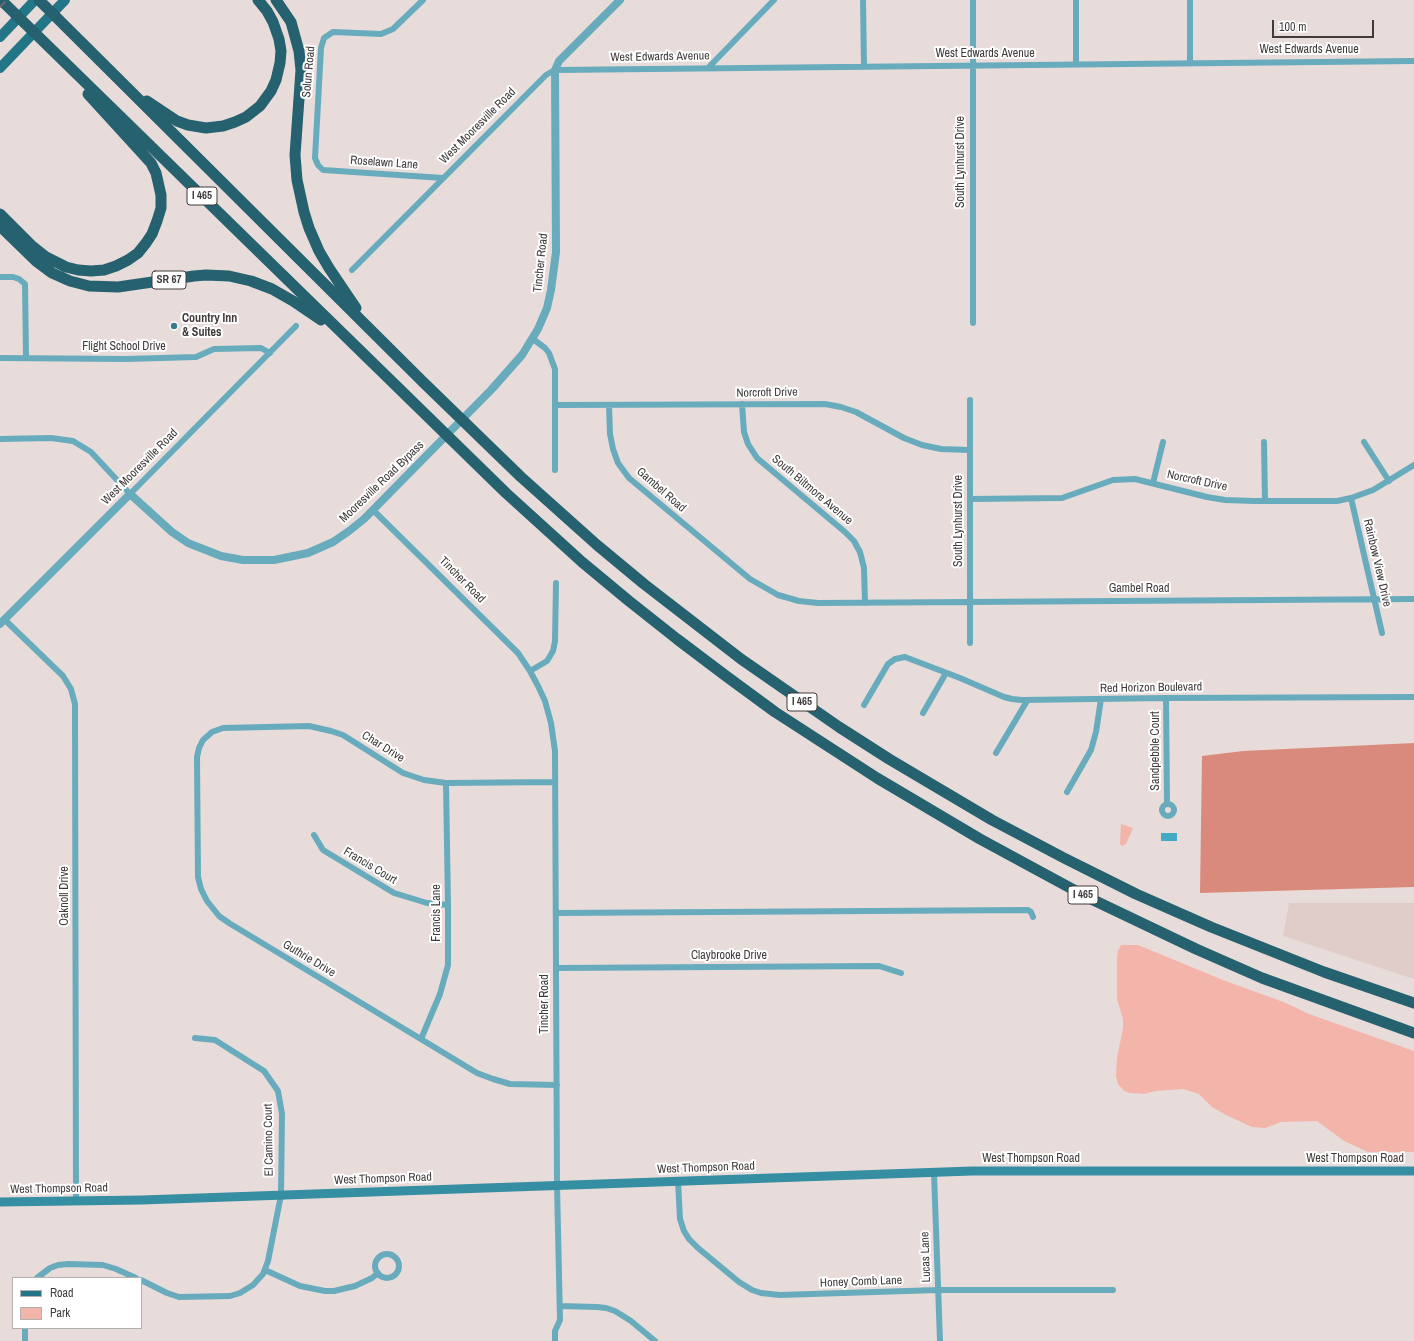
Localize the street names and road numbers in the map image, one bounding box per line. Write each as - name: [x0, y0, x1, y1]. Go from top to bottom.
- street label: West Edwards Avenue: [1259, 43, 1359, 57]
- street label: Solun Road: [300, 46, 318, 98]
- street label: West Edwards Avenue: [935, 47, 1035, 61]
- street label: West Edwards Avenue: [610, 49, 710, 65]
- street label: West Mooresville Road: [437, 85, 519, 167]
- street label: South Lynhurst Drive: [954, 116, 968, 208]
- street label: Roselawn Lane: [350, 153, 418, 173]
- road number: I 465: [187, 187, 217, 205]
- street label: Tincher Road: [531, 233, 551, 293]
- road number: SR 67: [152, 271, 186, 289]
- street label: Flight School Drive: [82, 340, 166, 354]
- street label: Norcroft Drive: [736, 385, 798, 401]
- street label: West Mooresville Road: [99, 426, 181, 508]
- street label: Mooresville Road Bypass: [337, 438, 427, 526]
- street label: South Biltmore Avenue: [769, 452, 855, 528]
- street label: Gambel Road: [633, 465, 689, 515]
- street label: Norcroft Drive: [1166, 468, 1228, 494]
- street label: South Lynhurst Drive: [952, 475, 966, 567]
- street label: Rainbow View Drive: [1360, 518, 1394, 608]
- street label: Tincher Road: [436, 554, 488, 606]
- street label: Gambel Road: [1109, 582, 1169, 596]
- street label: Red Horizon Boulevard: [1100, 680, 1202, 696]
- road number: I 465: [787, 693, 817, 711]
- street label: Sandpebble Court: [1149, 711, 1163, 791]
- street label: Char Drive: [359, 728, 407, 766]
- street label: Francis Court: [341, 844, 399, 888]
- street label: Oaknoll Drive: [58, 866, 72, 926]
- street label: Francis Lane: [430, 884, 444, 942]
- road number: I 465: [1068, 886, 1098, 904]
- street label: Guthrie Drive: [280, 938, 338, 980]
- street label: Claybrooke Drive: [691, 949, 767, 963]
- street label: Tincher Road: [538, 974, 552, 1034]
- street label: El Camino Court: [261, 1104, 277, 1176]
- street label: West Thompson Road: [982, 1152, 1080, 1166]
- street label: West Thompson Road: [1306, 1152, 1404, 1166]
- street label: West Thompson Road: [657, 1159, 755, 1177]
- street label: West Thompson Road: [334, 1170, 432, 1188]
- street label: West Thompson Road: [10, 1181, 108, 1197]
- street label: Lucas Lane: [918, 1231, 934, 1283]
- street label: Honey Comb Lane: [820, 1273, 902, 1291]

